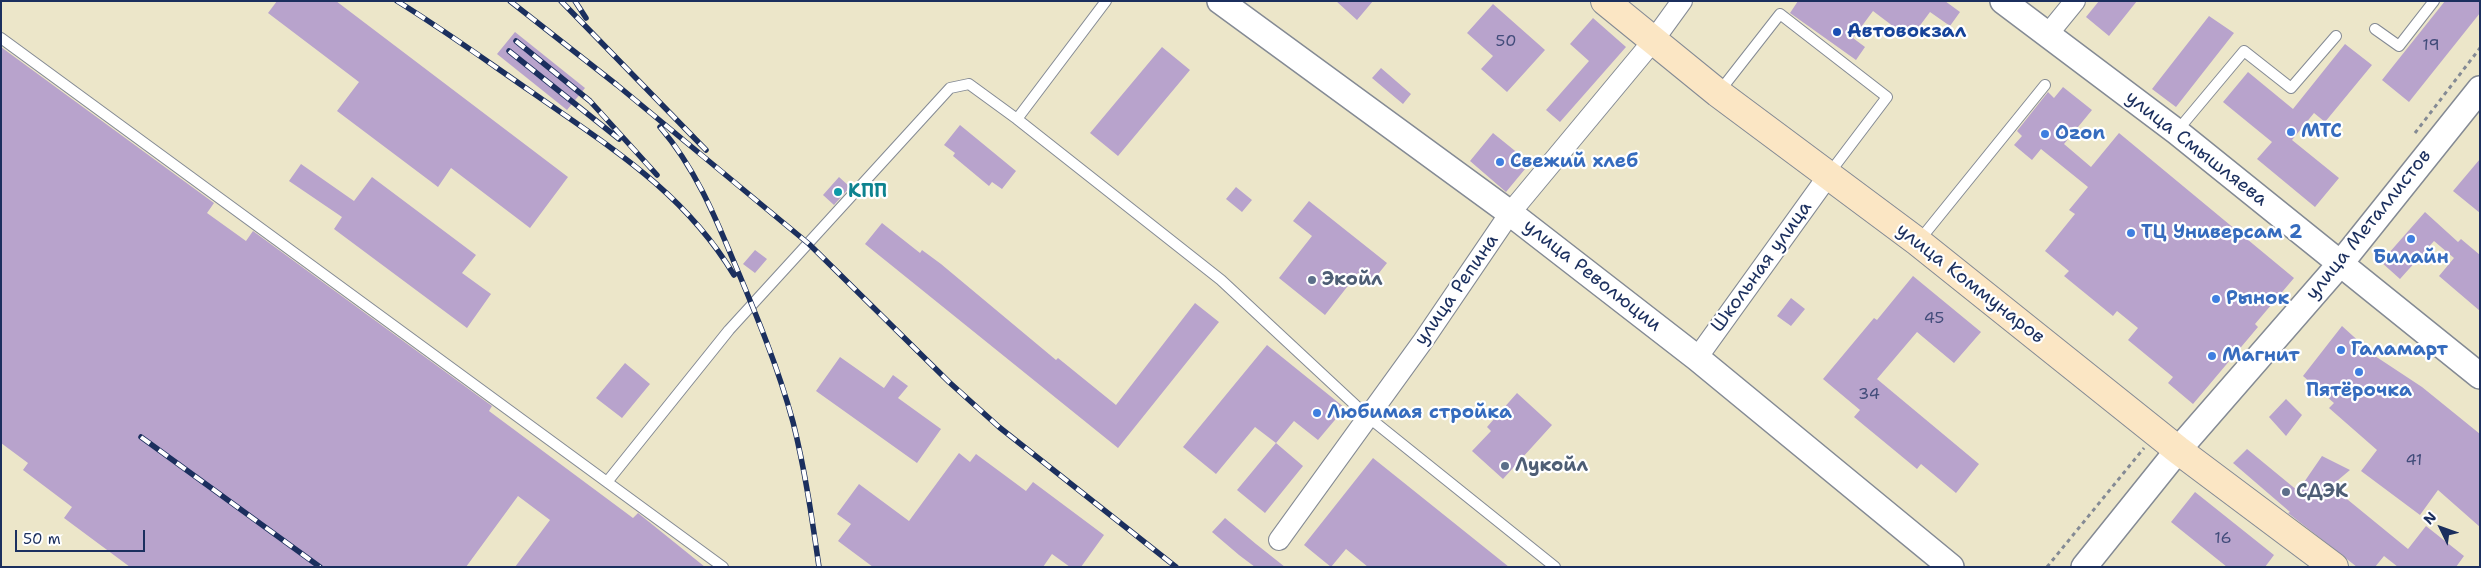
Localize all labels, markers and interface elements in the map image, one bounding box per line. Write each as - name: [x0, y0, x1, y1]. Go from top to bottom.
- place label: Автовокзал: [1847, 21, 1966, 43]
- marker: Автовокзал: [1831, 26, 1843, 38]
- house number: 50: [1496, 32, 1516, 52]
- house number: 19: [2422, 36, 2440, 56]
- street label: улица Смышляева: [2120, 86, 2272, 212]
- place label: МТС: [2301, 121, 2342, 143]
- place label: Ozon: [2055, 123, 2105, 145]
- marker: МТС: [2285, 126, 2297, 138]
- marker: Ozon: [2039, 128, 2051, 140]
- street label: улица Металлистов: [2301, 145, 2437, 305]
- place label: Свежий хлеб: [1510, 151, 1638, 173]
- marker: Свежий хлеб: [1494, 156, 1506, 168]
- place label: КПП: [848, 181, 887, 203]
- marker: КПП: [832, 186, 844, 198]
- street label: Школьная улица: [1707, 197, 1817, 337]
- street label: улица Революции: [1518, 215, 1666, 337]
- street label: улица Коммунаров: [1891, 219, 2049, 349]
- place label: ТЦ Универсам 2: [2141, 222, 2302, 244]
- marker: ТЦ Универсам 2: [2125, 227, 2137, 239]
- street label: улица Репина: [1410, 230, 1504, 350]
- marker: Билайн: [2405, 233, 2417, 245]
- place label: Билайн: [2373, 247, 2449, 269]
- place label: Экойл: [1322, 269, 1383, 291]
- marker: Экойл: [1306, 274, 1318, 286]
- place label: Рынок: [2226, 288, 2289, 310]
- marker: Рынок: [2210, 293, 2222, 305]
- house number: 45: [1924, 309, 1944, 329]
- place label: Галамарт: [2351, 339, 2448, 361]
- marker: Галамарт: [2335, 344, 2347, 356]
- place label: Магнит: [2222, 345, 2300, 367]
- marker: Магнит: [2206, 350, 2218, 362]
- marker: Пятёрочка: [2353, 366, 2365, 378]
- place label: Пятёрочка: [2306, 380, 2412, 402]
- house number: 34: [1858, 385, 1880, 405]
- place label: Любимая стройка: [1327, 402, 1512, 424]
- marker: Любимая стройка: [1311, 407, 1323, 419]
- house number: 41: [2405, 451, 2423, 471]
- place label: Лукойл: [1515, 455, 1588, 477]
- marker: Лукойл: [1499, 460, 1511, 472]
- place label: СДЭК: [2296, 481, 2348, 503]
- marker: СДЭК: [2280, 486, 2292, 498]
- north arrow: [2416, 503, 2466, 553]
- text: N: [2419, 508, 2440, 528]
- scale bar: [18, 520, 148, 552]
- text: 50 m: [23, 529, 61, 549]
- house number: 16: [2214, 529, 2232, 549]

